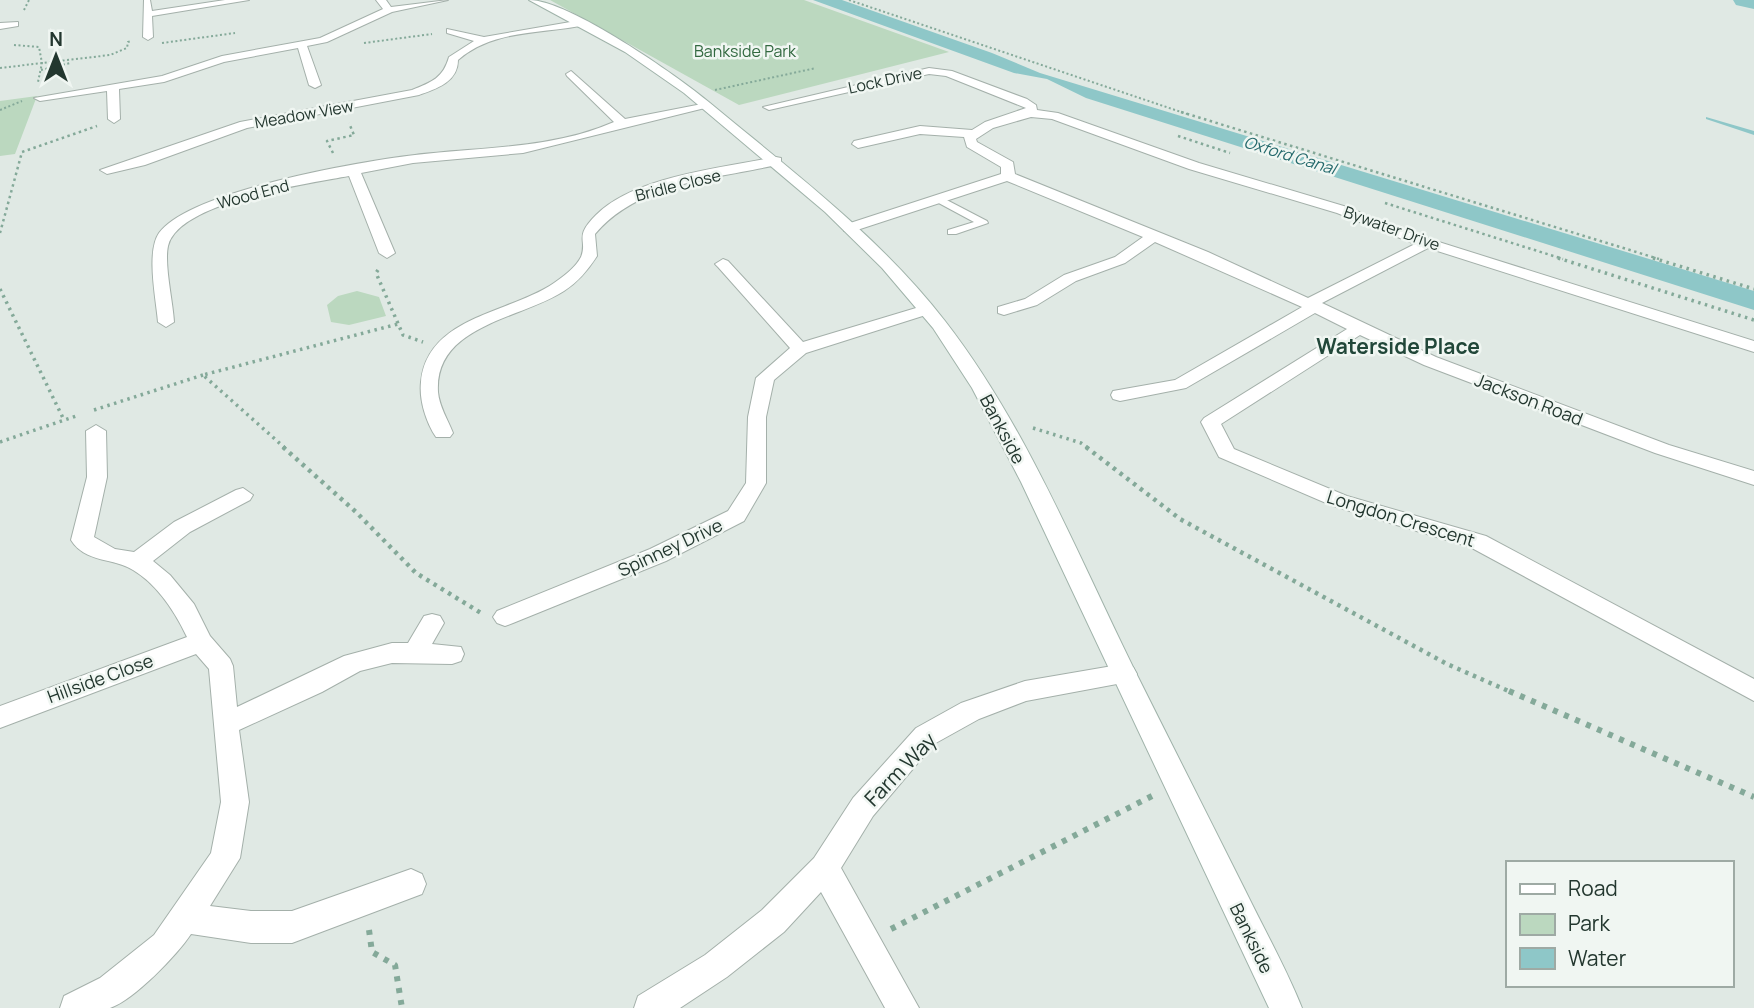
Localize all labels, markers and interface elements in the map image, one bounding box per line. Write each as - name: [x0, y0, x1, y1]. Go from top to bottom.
- north arrow: [21, 21, 91, 91]
- text: N: [49, 26, 63, 52]
- park label: Bankside Park: [694, 40, 797, 62]
- street label: Lock Drive: [846, 61, 924, 99]
- street label: Meadow View: [253, 94, 355, 134]
- water label: Oxford Canal: [1241, 131, 1341, 180]
- street label: Bridle Close: [633, 164, 723, 206]
- street label: Wood End: [215, 174, 291, 214]
- street label: Bywater Drive: [1341, 200, 1443, 256]
- district label: Waterside Place: [1316, 332, 1480, 360]
- street label: Jackson Road: [1471, 367, 1587, 431]
- street label: Bankside: [975, 390, 1031, 468]
- street label: Longdon Crescent: [1324, 484, 1478, 552]
- street label: Spinney Drive: [614, 512, 726, 582]
- street label: Hillside Close: [44, 648, 156, 708]
- street label: Farm Way: [858, 726, 942, 812]
- legend: [1506, 861, 1733, 987]
- text: Road: [1568, 874, 1618, 902]
- street label: Bankside: [1225, 899, 1279, 977]
- text: Park: [1568, 909, 1610, 937]
- text: Water: [1568, 944, 1627, 972]

